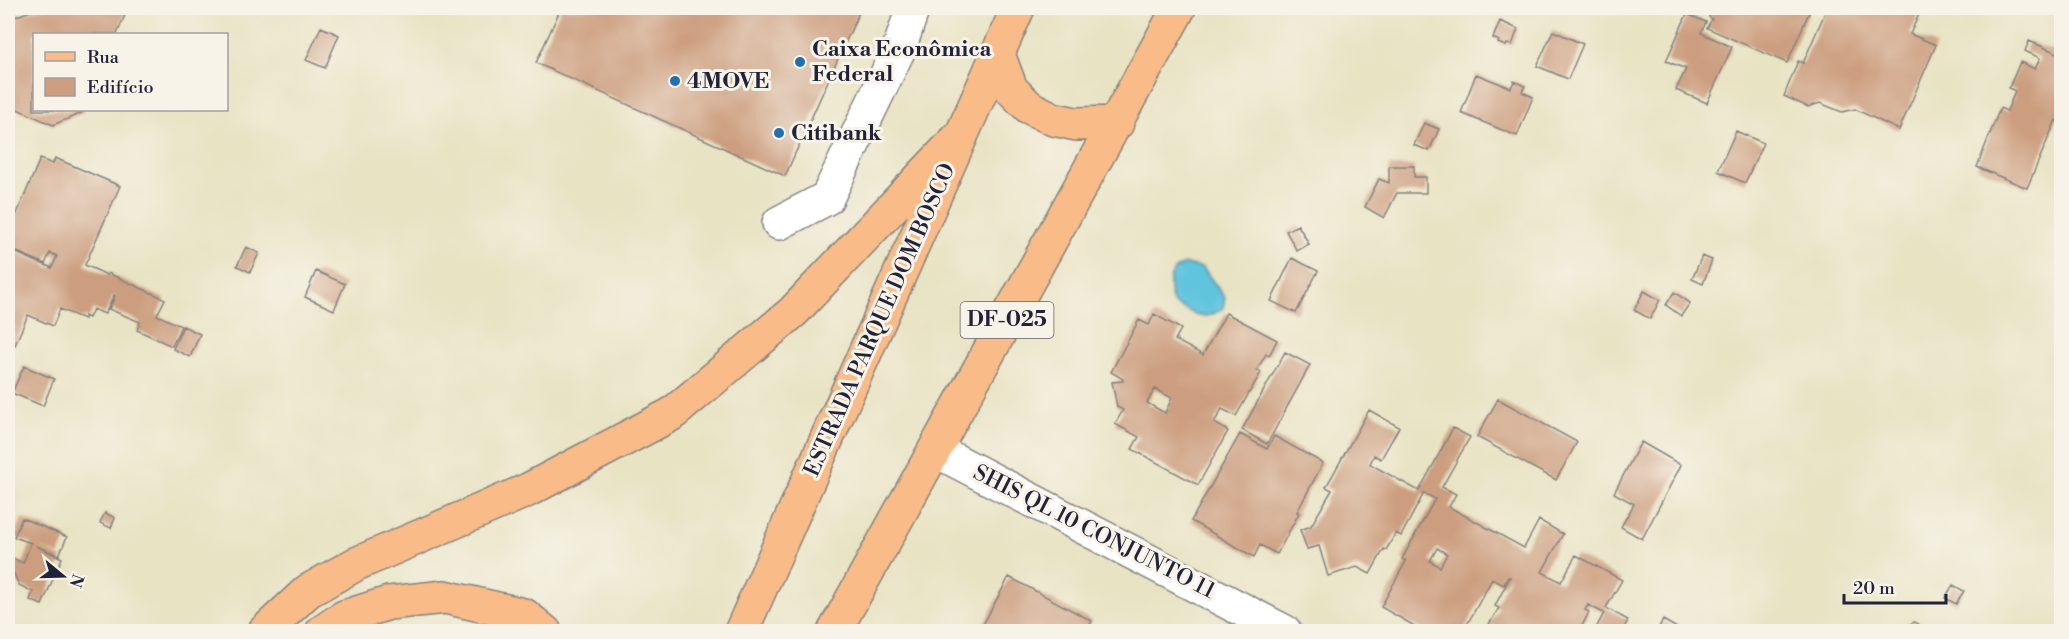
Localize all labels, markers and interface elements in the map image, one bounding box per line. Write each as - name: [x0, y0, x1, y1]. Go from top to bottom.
- legend: [33, 33, 228, 111]
- place label: Caixa Econômica Federal: [812, 36, 993, 88]
- text: Rua: [87, 46, 120, 69]
- marker: Caixa Econômica Federal: [793, 55, 807, 69]
- place label: 4MOVE: [687, 68, 769, 95]
- marker: 4MOVE: [668, 74, 682, 88]
- text: Edifício: [87, 76, 154, 99]
- place label: Citibank: [791, 120, 882, 147]
- marker: Citibank: [772, 126, 786, 140]
- street label: ESTRADA PARQUE DOM BOSCO: [799, 159, 961, 481]
- road number: DF-025: [960, 302, 1054, 338]
- street label: SHIS QL 10 CONJUNTO 11: [969, 459, 1220, 605]
- north arrow: [33, 546, 93, 606]
- scale bar: [1844, 567, 1946, 605]
- text: N: [65, 571, 88, 590]
- text: 20 m: [1853, 577, 1895, 600]

